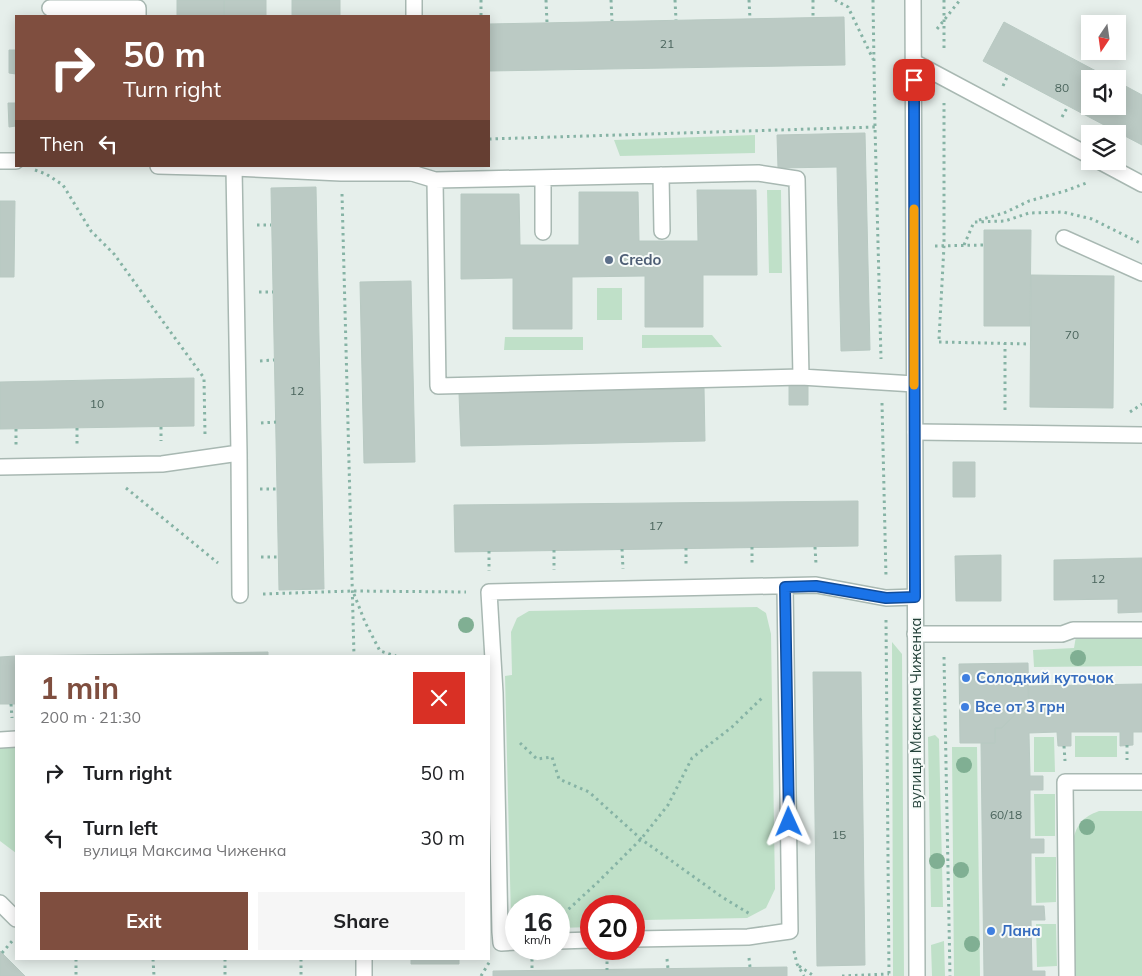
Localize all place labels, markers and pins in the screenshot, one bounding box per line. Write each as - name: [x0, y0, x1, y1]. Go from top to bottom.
- pin: [893, 59, 935, 101]
- place label: Credo: [619, 250, 662, 269]
- marker: Credo: [603, 254, 615, 266]
- place label: Солодкий куточок: [976, 668, 1114, 687]
- marker: Солодкий куточок: [960, 672, 972, 684]
- place label: Все от 3 грн: [975, 697, 1065, 716]
- marker: Все от 3 грн: [959, 701, 971, 713]
- place label: Лана: [1001, 921, 1041, 940]
- marker: Лана: [985, 925, 997, 937]

